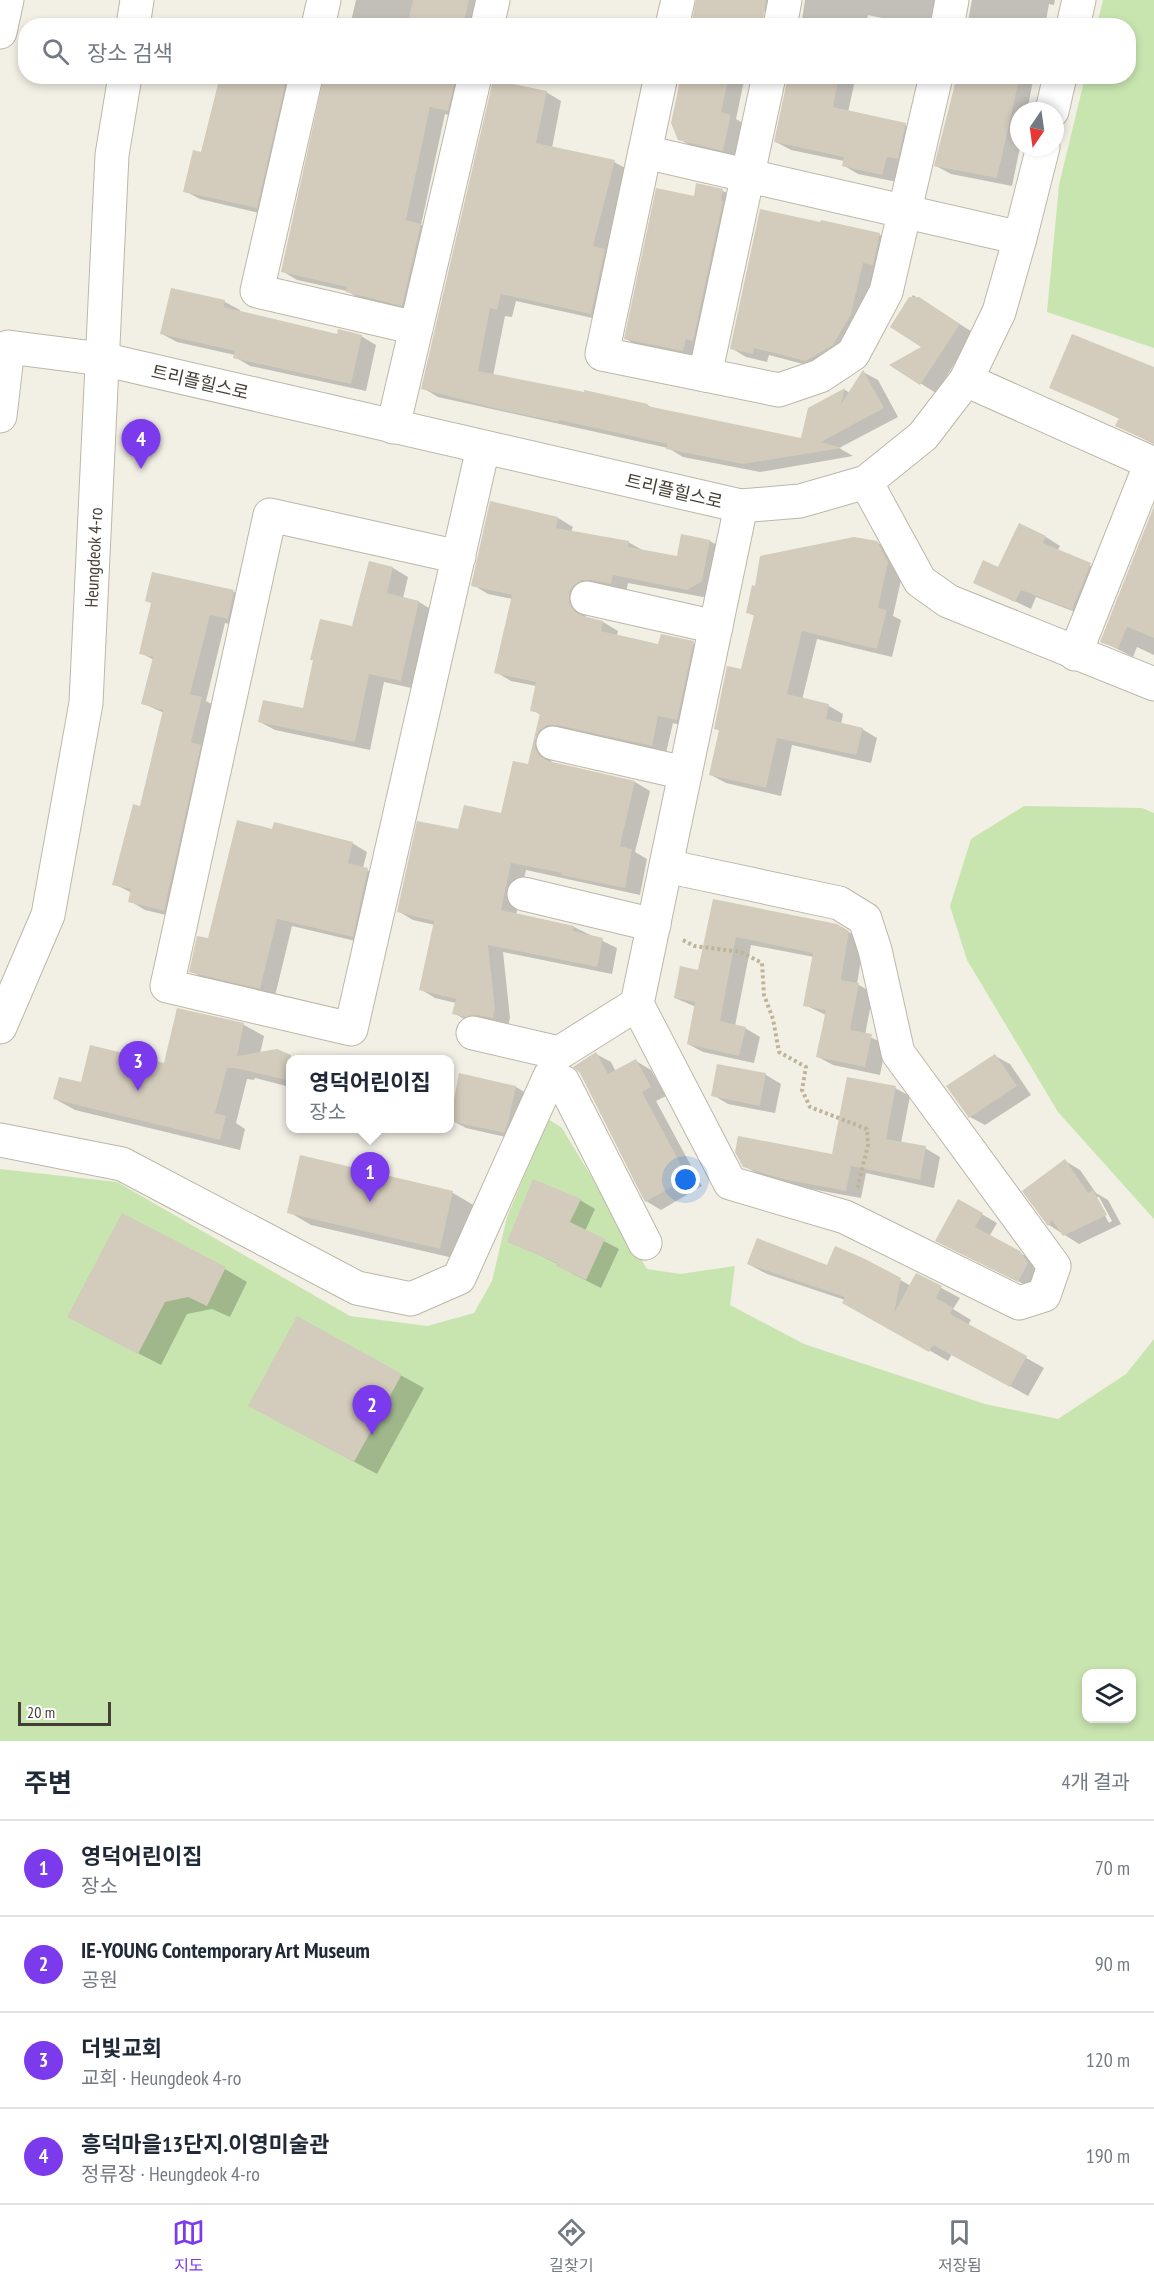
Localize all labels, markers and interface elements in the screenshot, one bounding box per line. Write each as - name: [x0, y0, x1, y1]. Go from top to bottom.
- search box: [18, 18, 1136, 84]
- icon: search: [39, 35, 72, 68]
- text: 장소 검색: [87, 39, 173, 67]
- north arrow: [1010, 102, 1064, 156]
- street label: 트리플힐스로: [149, 360, 251, 404]
- pin: 4: [122, 420, 160, 469]
- street label: 트리플힐스로: [623, 469, 725, 513]
- street label: Heungdeok 4-ro: [79, 507, 107, 608]
- pin: 3: [118, 1042, 158, 1091]
- popup: [286, 1055, 454, 1133]
- text: 영덕어린이집: [309, 1068, 431, 1096]
- text: 장소: [309, 1099, 346, 1125]
- pin: 1: [350, 1152, 389, 1202]
- your location: [671, 1165, 700, 1194]
- pin: 2: [352, 1386, 392, 1435]
- map controls: [1082, 1669, 1136, 1723]
- button: layers: [1082, 1669, 1136, 1723]
- scale bar: [18, 1699, 111, 1726]
- text: 20 m: [27, 1702, 55, 1722]
- text: 주변: [24, 1766, 72, 1799]
- text: 4개 결과: [1062, 1769, 1130, 1795]
- text: 영덕어린이집: [81, 1842, 202, 1870]
- text: 1: [39, 1855, 48, 1881]
- text: 70 m: [1095, 1855, 1130, 1881]
- text: 장소: [81, 1873, 118, 1899]
- text: IE-YOUNG Contemporary Art Museum: [81, 1936, 370, 1964]
- text: 2: [39, 1951, 48, 1977]
- text: 90 m: [1095, 1951, 1130, 1977]
- text: 공원: [81, 1967, 118, 1993]
- text: 더빛교회: [81, 2034, 162, 2062]
- text: 3: [39, 2047, 48, 2073]
- text: 120 m: [1086, 2047, 1130, 2073]
- text: 교회 · Heungdeok 4-ro: [81, 2065, 241, 2091]
- text: 흥덕마을13단지.이영미술관: [81, 2130, 329, 2158]
- text: 4: [39, 2143, 48, 2169]
- text: 190 m: [1086, 2143, 1130, 2169]
- text: 정류장 · Heungdeok 4-ro: [81, 2161, 260, 2187]
- tab: 지도: [172, 2216, 205, 2276]
- tab: 길찾기: [549, 2216, 594, 2276]
- tab: 저장됨: [938, 2216, 982, 2276]

